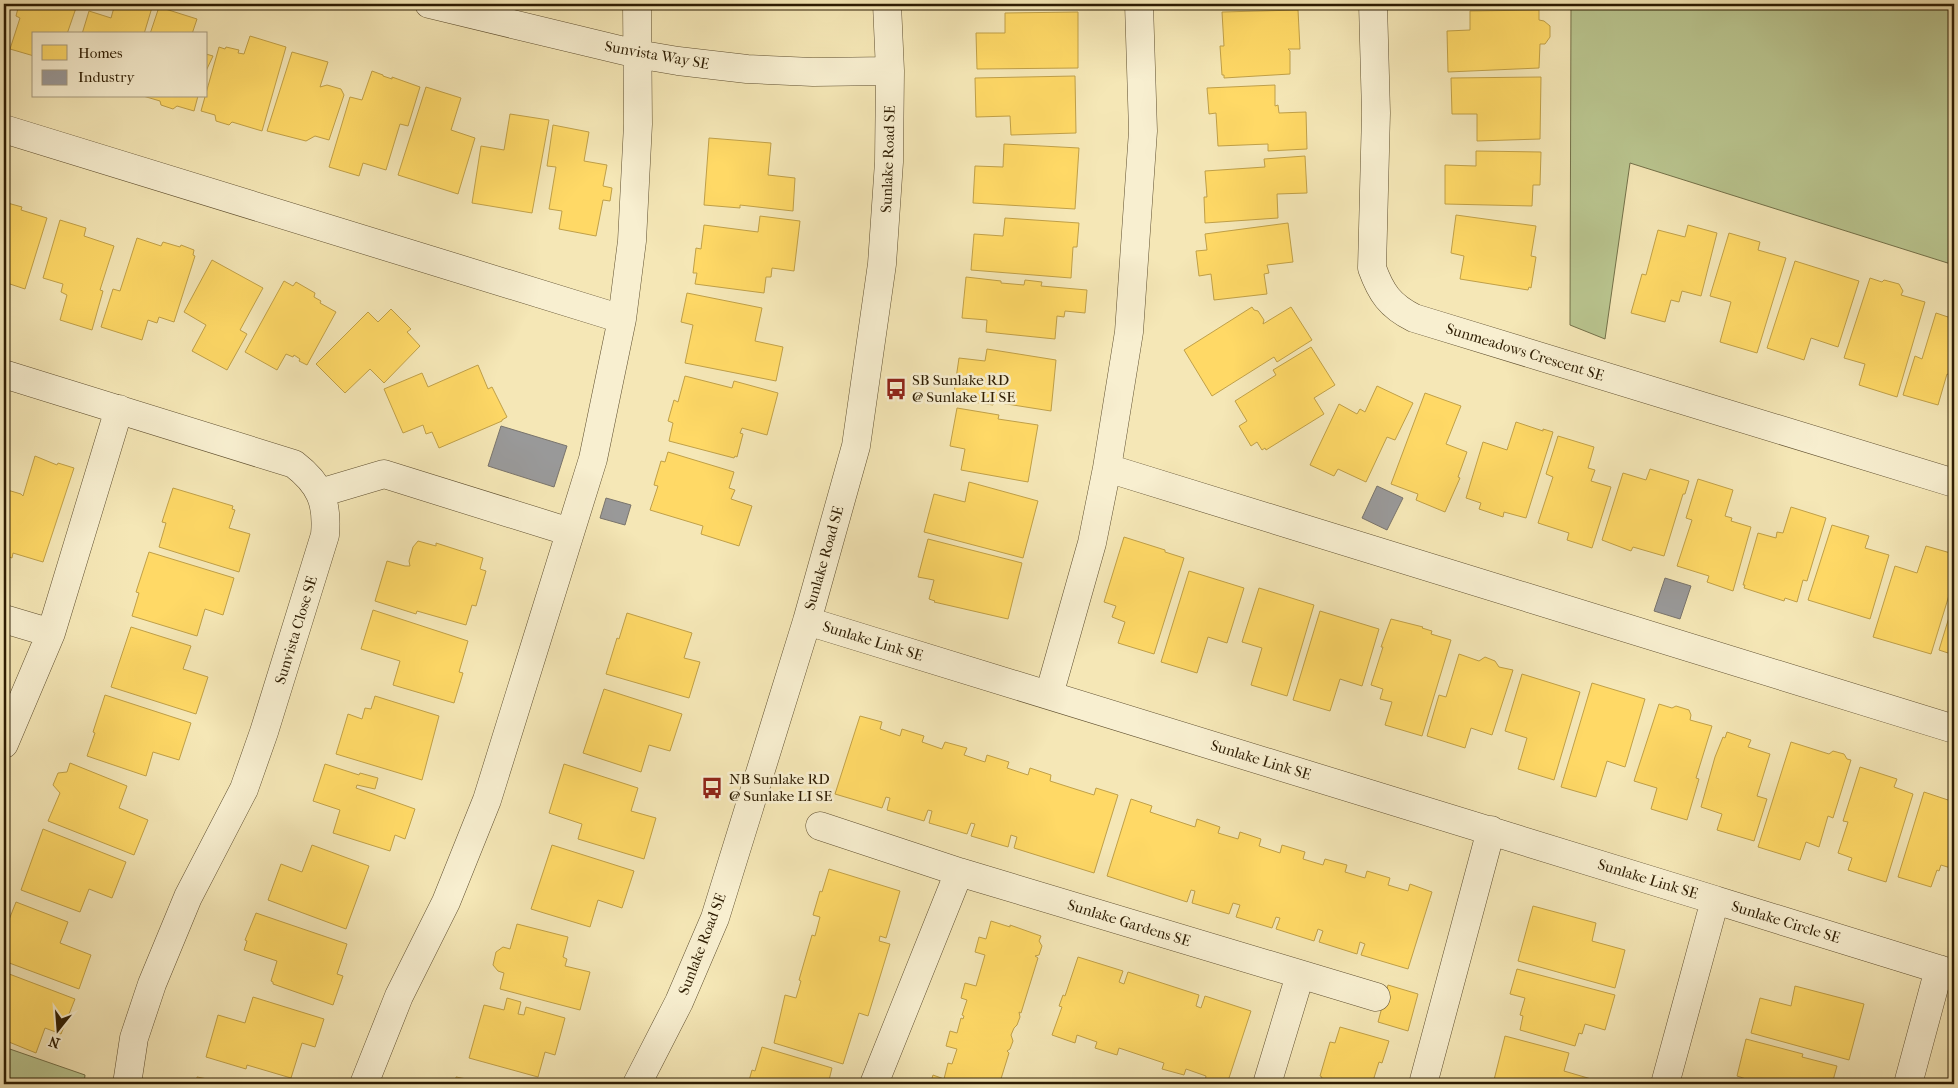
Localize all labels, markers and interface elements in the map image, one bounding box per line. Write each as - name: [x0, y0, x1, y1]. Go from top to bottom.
- legend: [32, 32, 208, 98]
- street label: Sunvista Way SE: [603, 37, 711, 73]
- text: Homes: [78, 44, 123, 62]
- text: Industry: [78, 68, 135, 86]
- street label: Sunlake Road SE: [877, 105, 899, 213]
- street label: Sunmeadows Crescent SE: [1444, 319, 1606, 385]
- place label: SB Sunlake RD @ Sunlake LI SE: [912, 371, 1015, 406]
- bus stop icon: SB Sunlake RD @ Sunlake LI SE: [883, 376, 909, 402]
- street label: Sunlake Road SE: [801, 504, 847, 612]
- street label: Sunvista Close SE: [271, 574, 321, 686]
- street label: Sunlake Link SE: [821, 617, 925, 665]
- street label: Sunlake Link SE: [1209, 736, 1313, 784]
- place label: NB Sunlake RD @ Sunlake LI SE: [729, 770, 832, 805]
- bus stop icon: NB Sunlake RD @ Sunlake LI SE: [699, 775, 725, 801]
- street label: Sunlake Link SE: [1596, 855, 1700, 903]
- street label: Sunlake Road SE: [674, 891, 730, 997]
- street label: Sunlake Gardens SE: [1065, 896, 1193, 950]
- street label: Sunlake Circle SE: [1729, 897, 1843, 947]
- north arrow: [32, 1006, 82, 1056]
- text: N: [46, 1032, 62, 1052]

